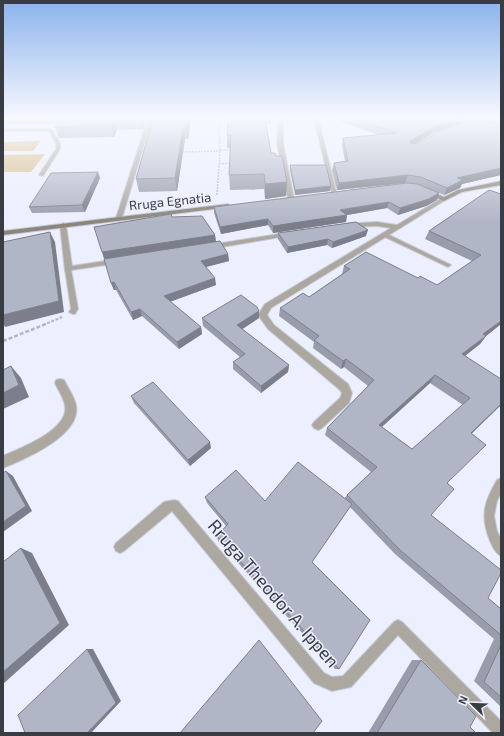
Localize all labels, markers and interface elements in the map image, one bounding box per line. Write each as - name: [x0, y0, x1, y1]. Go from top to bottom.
- street label: Rruga Egnatia: [128, 189, 212, 213]
- street label: Rruga Theodor A. Ippen: [204, 515, 344, 671]
- north arrow: [452, 684, 492, 724]
- text: N: [455, 694, 470, 706]

